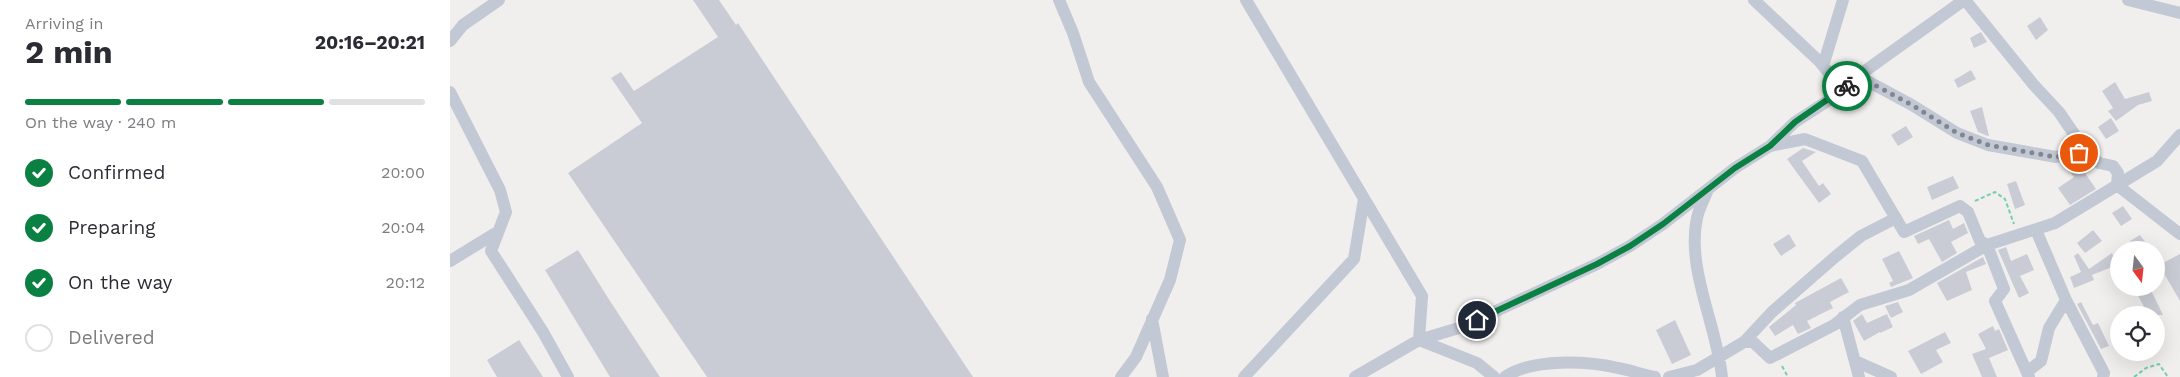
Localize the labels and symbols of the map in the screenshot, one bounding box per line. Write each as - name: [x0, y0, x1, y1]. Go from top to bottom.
- courier: [1822, 61, 1872, 111]
- pin: [2058, 132, 2100, 174]
- north arrow: [2110, 241, 2165, 296]
- pin: [1456, 299, 1498, 341]

